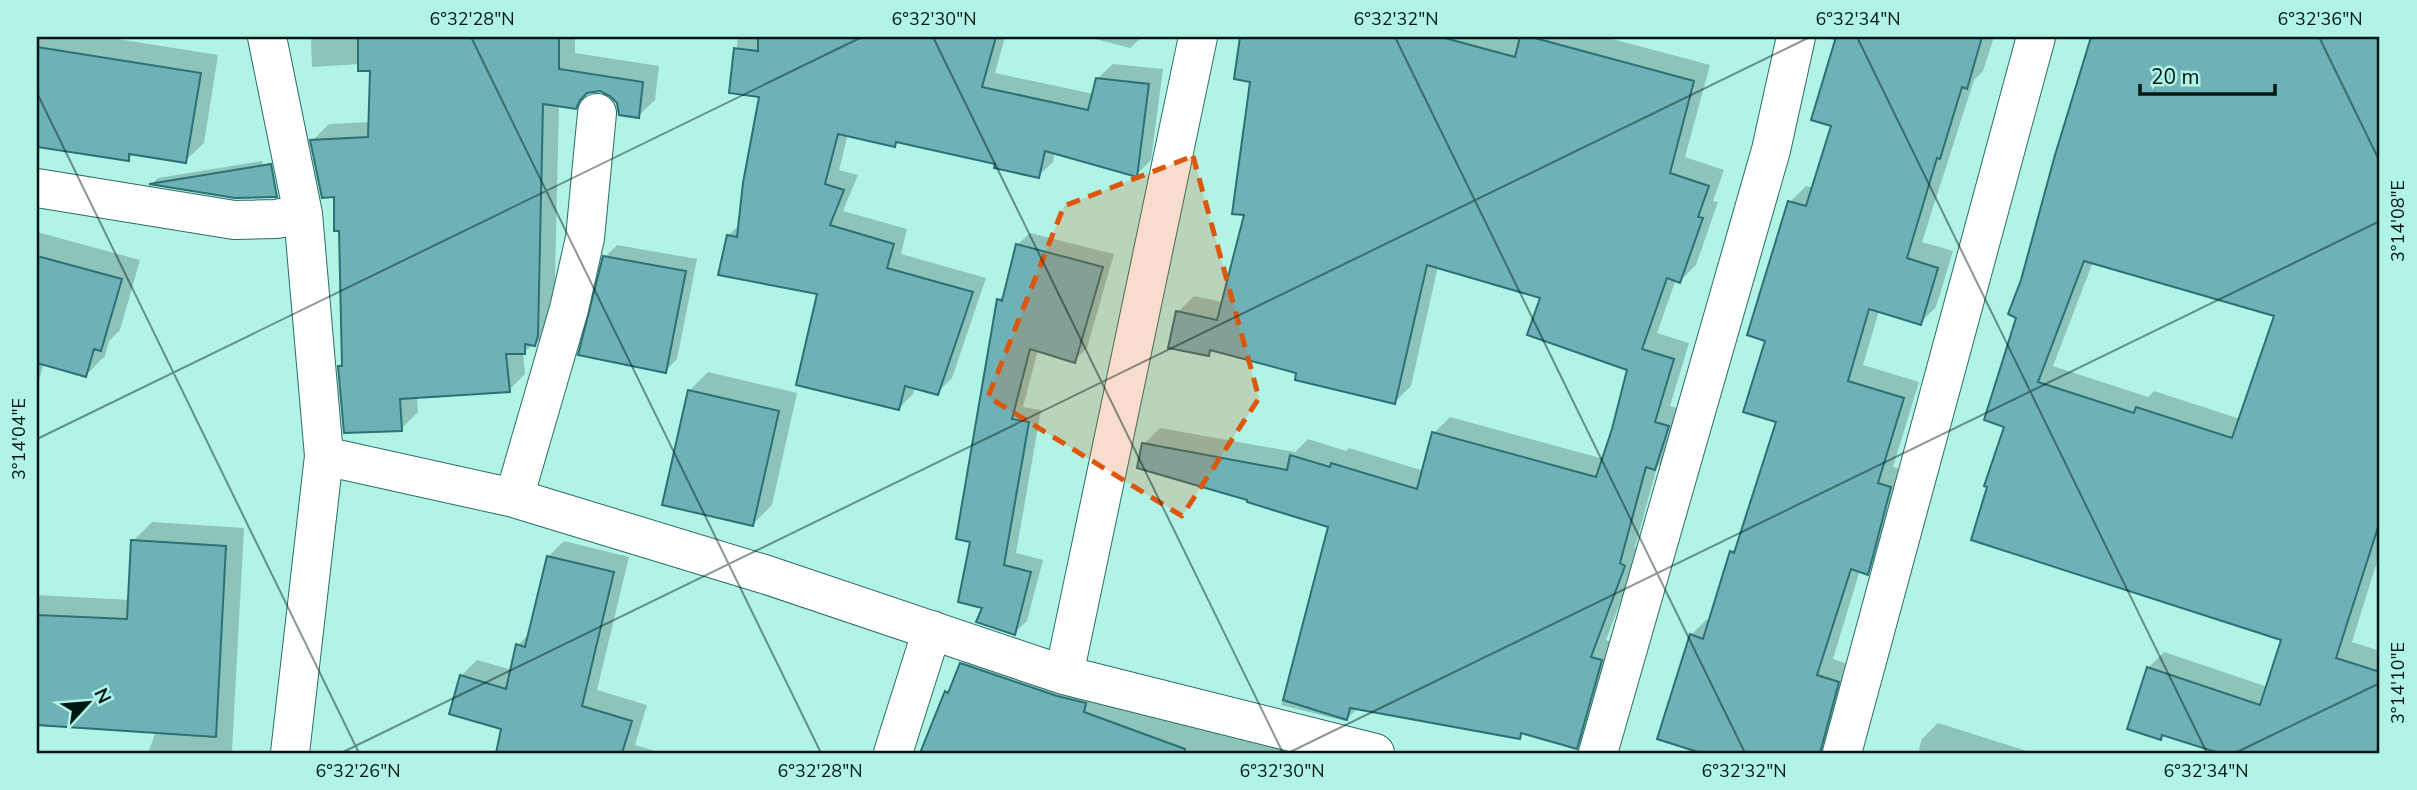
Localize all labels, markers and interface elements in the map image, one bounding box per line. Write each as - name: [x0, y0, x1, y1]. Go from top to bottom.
- text: 6°32'28"N: [429, 7, 515, 31]
- text: 6°32'30"N: [891, 7, 977, 31]
- text: 6°32'32"N: [1353, 7, 1439, 31]
- text: 6°32'34"N: [1815, 7, 1901, 31]
- text: 6°32'36"N: [2277, 7, 2363, 31]
- scale bar: [2140, 52, 2275, 96]
- text: 20 m: [2151, 63, 2200, 91]
- text: 3°14'08"E: [2386, 180, 2410, 262]
- text: 3°14'04"E: [7, 398, 31, 480]
- text: 3°14'10"E: [2386, 642, 2410, 724]
- north arrow: [52, 668, 122, 738]
- text: N: [88, 684, 117, 708]
- text: 6°32'26"N: [315, 759, 401, 783]
- text: 6°32'28"N: [777, 759, 863, 783]
- text: 6°32'30"N: [1239, 759, 1325, 783]
- text: 6°32'32"N: [1701, 759, 1787, 783]
- text: 6°32'34"N: [2163, 759, 2249, 783]

